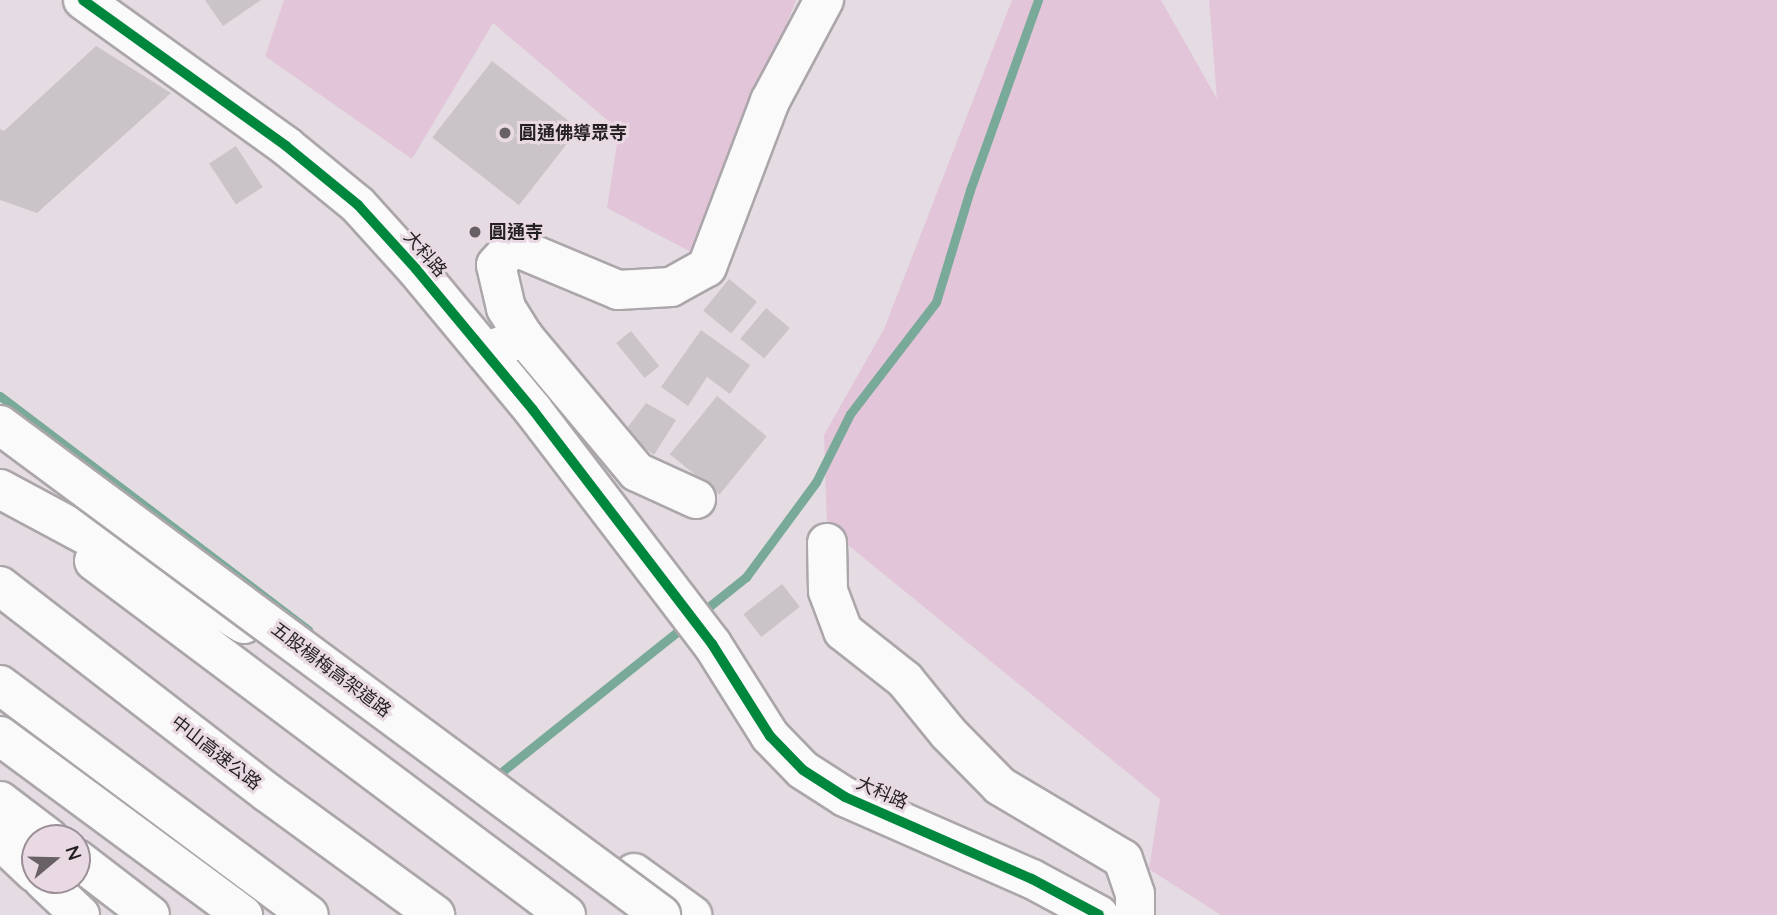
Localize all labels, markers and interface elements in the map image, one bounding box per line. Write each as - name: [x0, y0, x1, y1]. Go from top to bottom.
- place label: 圓通佛導眾寺: [519, 122, 627, 144]
- marker: 圓通佛導眾寺: [497, 125, 513, 141]
- place label: 圓通寺: [489, 221, 543, 243]
- marker: 圓通寺: [467, 224, 483, 240]
- street label: 大科路: [399, 227, 451, 281]
- street label: 五股楊梅高架道路: [267, 618, 395, 722]
- street label: 中山高速公路: [167, 711, 265, 795]
- street label: 大科路: [853, 772, 911, 814]
- north arrow: [21, 824, 91, 894]
- text: N: [60, 842, 88, 863]

